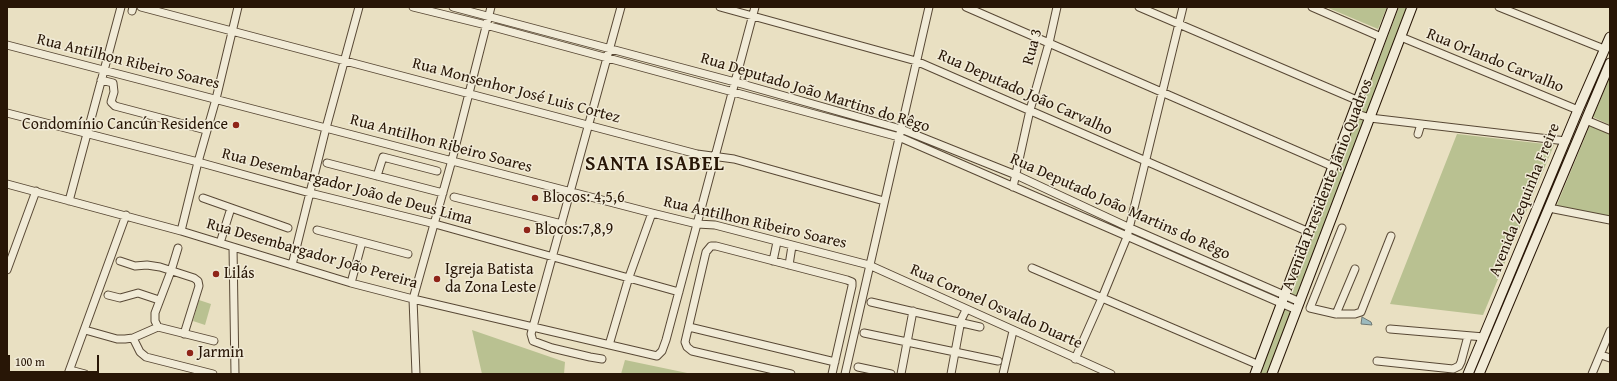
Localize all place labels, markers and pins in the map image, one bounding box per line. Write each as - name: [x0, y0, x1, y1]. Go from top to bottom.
- place label: Condomínio Cancún Residence: [22, 115, 228, 135]
- marker: Condomínio Cancún Residence: [231, 120, 241, 130]
- place label: Blocos: 4,5,6: [543, 188, 625, 208]
- marker: Blocos: 4,5,6: [530, 193, 540, 203]
- place label: Blocos:7,8,9: [535, 220, 613, 240]
- marker: Blocos:7,8,9: [522, 225, 532, 235]
- place label: Igreja Batista da Zona Leste: [445, 260, 536, 298]
- place label: Lilás: [224, 264, 255, 284]
- marker: Lilás: [211, 269, 221, 279]
- marker: Igreja Batista da Zona Leste: [432, 274, 442, 284]
- place label: Jarmin: [198, 343, 244, 363]
- marker: Jarmin: [185, 348, 195, 358]

